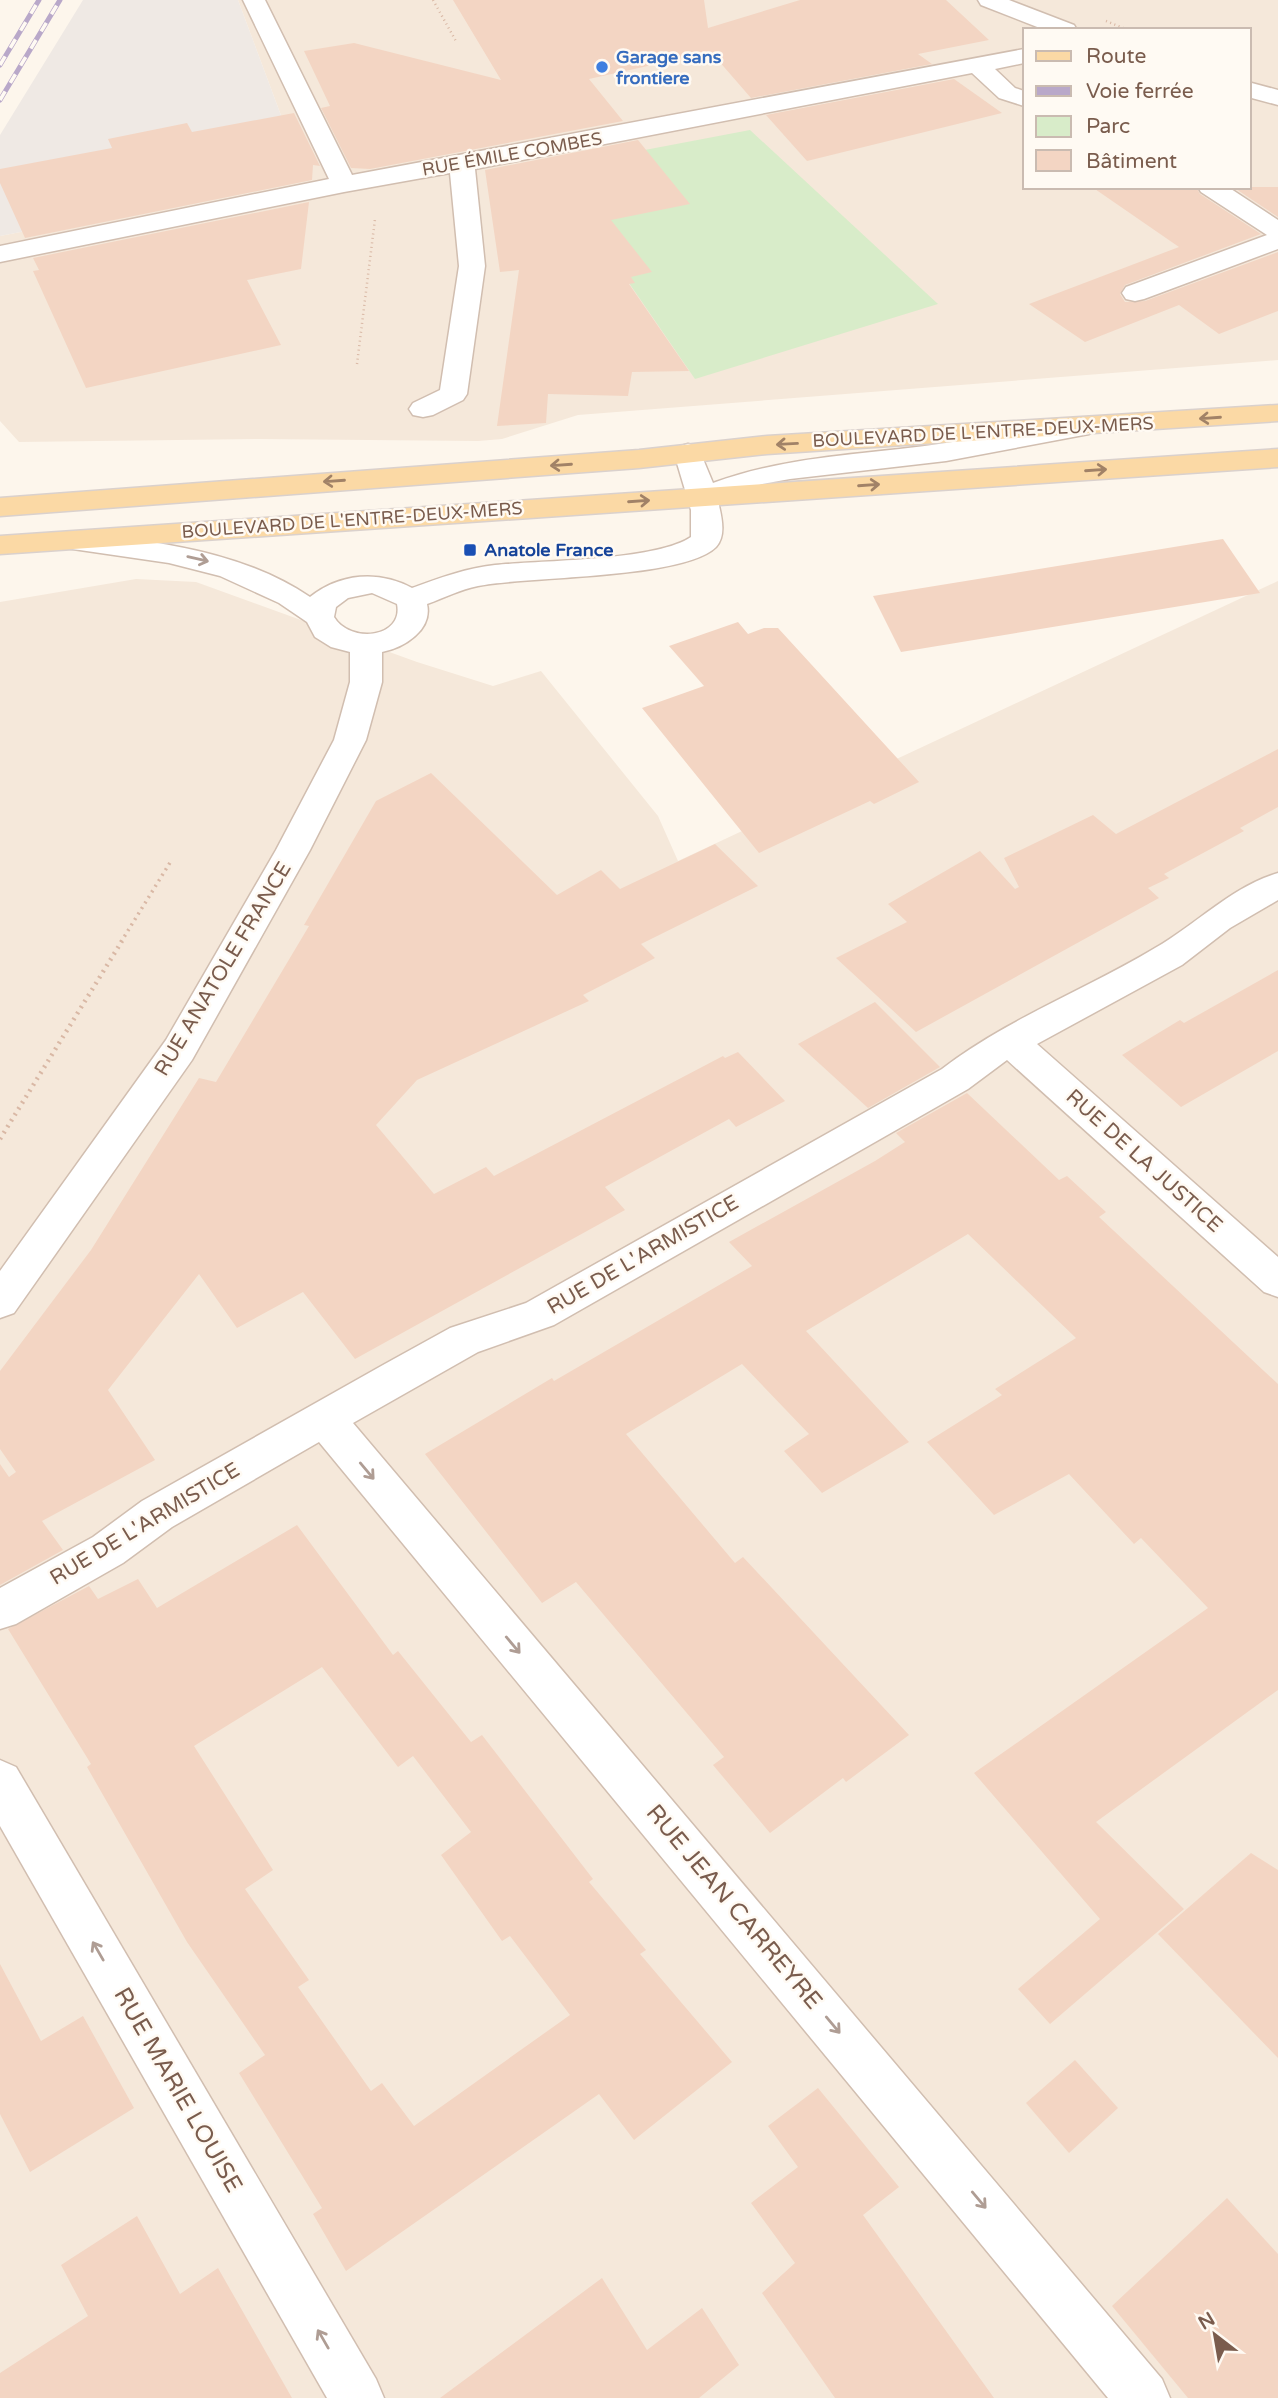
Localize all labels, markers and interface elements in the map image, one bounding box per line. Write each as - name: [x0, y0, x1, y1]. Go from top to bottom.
- legend: [1023, 28, 1250, 189]
- text: Route: [1086, 44, 1146, 69]
- place label: Garage sans frontiere: [616, 46, 722, 89]
- marker: Garage sans frontiere: [594, 59, 610, 75]
- text: Voie ferrée: [1086, 79, 1194, 104]
- text: Parc: [1086, 114, 1130, 139]
- street label: RUE ÉMILE COMBES: [420, 127, 604, 181]
- text: Bâtiment: [1086, 149, 1177, 174]
- one-way arrow: [1199, 411, 1222, 424]
- street label: BOULEVARD DE L'ENTRE-DEUX-MERS: [812, 412, 1154, 452]
- one-way arrow: [776, 437, 799, 450]
- one-way arrow: [549, 458, 572, 471]
- one-way arrow: [1085, 463, 1107, 476]
- one-way arrow: [323, 475, 346, 488]
- one-way arrow: [858, 479, 881, 492]
- one-way arrow: [627, 494, 650, 507]
- street label: BOULEVARD DE L'ENTRE-DEUX-MERS: [181, 497, 523, 543]
- place label: Anatole France: [484, 539, 613, 561]
- marker: Anatole France: [462, 542, 478, 558]
- one-way arrow: [186, 552, 209, 566]
- street label: RUE ANATOLE FRANCE: [149, 857, 297, 1081]
- street label: RUE DE LA JUSTICE: [1061, 1084, 1227, 1238]
- street label: RUE DE L'ARMISTICE: [543, 1190, 743, 1320]
- street label: RUE DE L'ARMISTICE: [46, 1457, 244, 1591]
- one-way arrow: [359, 1462, 375, 1480]
- one-way arrow: [506, 1636, 521, 1654]
- street label: RUE JEAN CARREYRE: [640, 1799, 828, 2015]
- one-way arrow: [91, 1942, 105, 1962]
- street label: RUE MARIE LOUISE: [107, 1982, 249, 2198]
- one-way arrow: [826, 2016, 841, 2034]
- one-way arrow: [971, 2191, 987, 2209]
- north arrow: [1180, 2300, 1250, 2370]
- text: N: [1195, 2308, 1219, 2335]
- one-way arrow: [316, 2329, 329, 2350]

